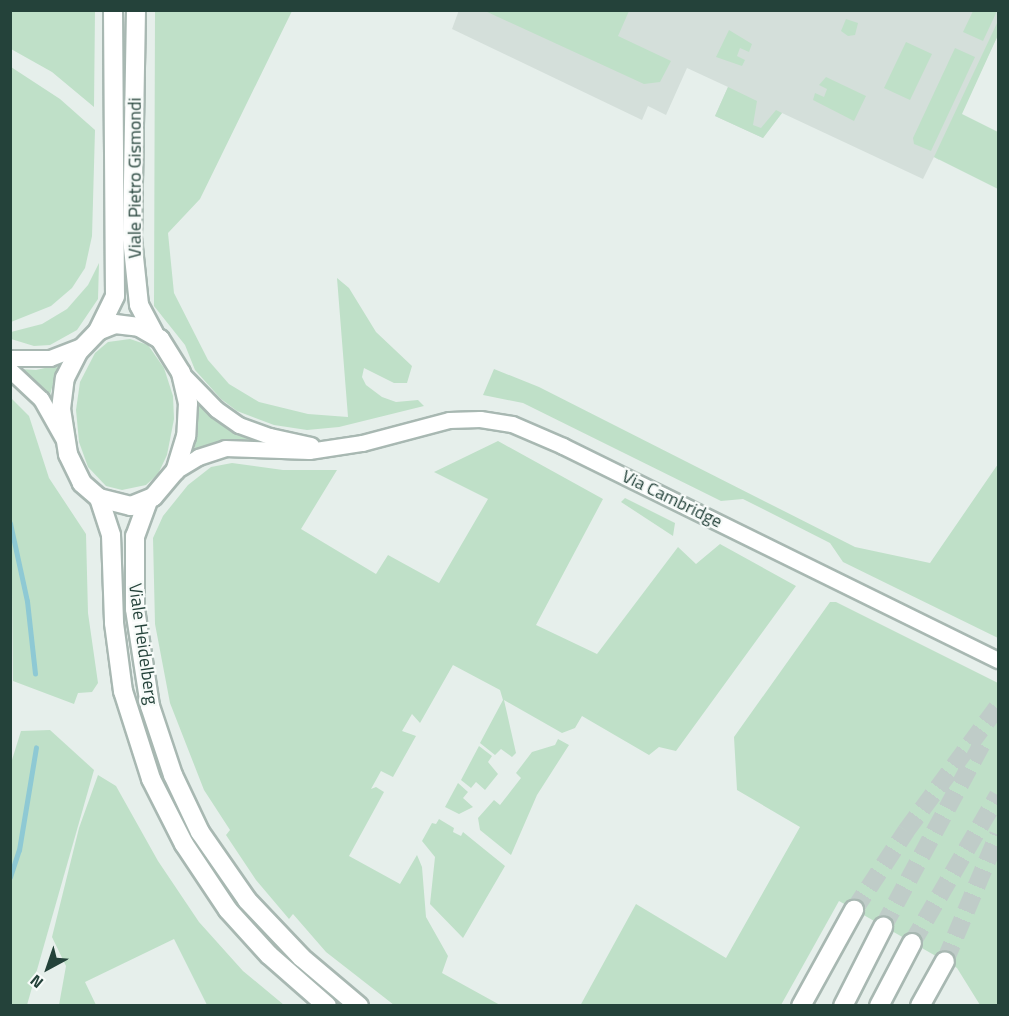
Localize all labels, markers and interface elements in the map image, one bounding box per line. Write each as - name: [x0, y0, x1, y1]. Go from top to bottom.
- street label: Viale Pietro Gismondi: [124, 97, 146, 259]
- street label: Via Cambridge: [618, 465, 726, 533]
- street label: Viale Heidelberg: [124, 582, 162, 706]
- north arrow: [18, 938, 78, 998]
- text: N: [24, 969, 48, 995]

